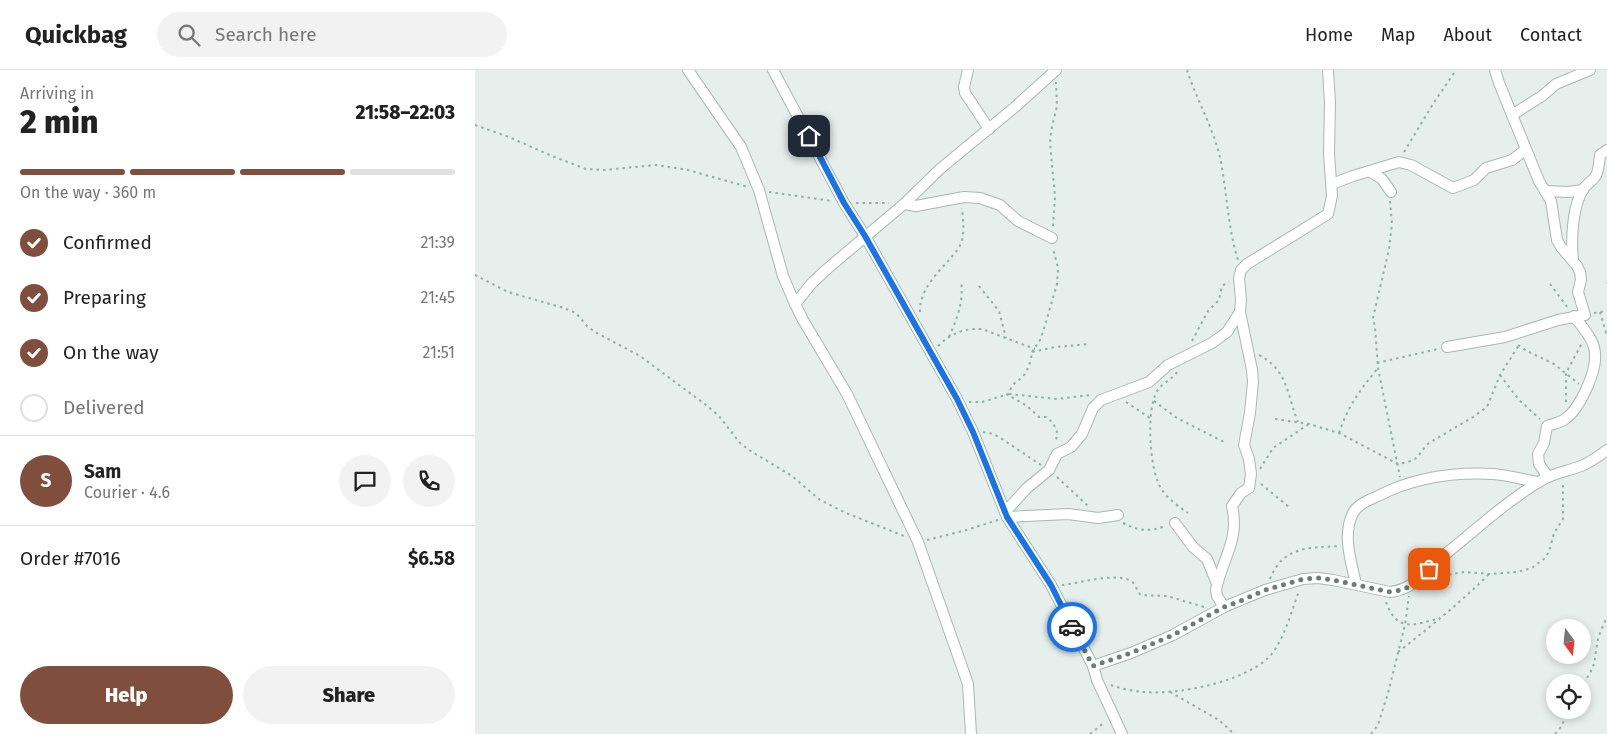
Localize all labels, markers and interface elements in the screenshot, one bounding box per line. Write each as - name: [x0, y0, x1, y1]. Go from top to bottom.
- search box: [157, 12, 507, 57]
- text: Quickbag: [25, 21, 127, 49]
- icon: search: [175, 21, 203, 49]
- text: Search here: [215, 23, 317, 46]
- text: Home: [1305, 24, 1353, 46]
- text: Map: [1381, 24, 1415, 46]
- text: About: [1443, 24, 1492, 46]
- text: Contact: [1520, 24, 1582, 46]
- text: Arriving in: [20, 84, 94, 103]
- text: 21:58–22:03: [356, 101, 455, 124]
- text: 2 min: [20, 103, 98, 141]
- pin: [788, 115, 830, 157]
- icon: home: [795, 122, 823, 150]
- text: On the way · 360 m: [20, 183, 156, 202]
- icon: check: [20, 229, 48, 257]
- text: Confirmed: [63, 231, 152, 254]
- text: 21:39: [420, 233, 455, 252]
- icon: check: [20, 284, 48, 312]
- text: Preparing: [63, 286, 146, 309]
- text: 21:45: [420, 288, 455, 307]
- icon: check: [20, 339, 48, 367]
- text: On the way: [63, 341, 159, 364]
- text: 21:51: [423, 343, 455, 362]
- text: Delivered: [63, 396, 145, 419]
- button: chat: [339, 455, 391, 507]
- button: phone: [403, 455, 455, 507]
- text: Sam: [84, 460, 121, 483]
- text: S: [41, 469, 51, 492]
- text: Courier · 4.6: [84, 483, 170, 502]
- text: Order #7016: [20, 547, 121, 570]
- text: $6.58: [408, 547, 455, 570]
- pin: [1408, 548, 1450, 590]
- icon: bag: [1415, 555, 1443, 583]
- courier: [1047, 602, 1097, 652]
- icon: car: [1058, 613, 1086, 641]
- north arrow: [1546, 619, 1591, 664]
- map controls: [1546, 619, 1591, 719]
- button: Help: [20, 666, 233, 724]
- button: Share: [243, 666, 455, 724]
- button: locate: [1546, 674, 1591, 719]

